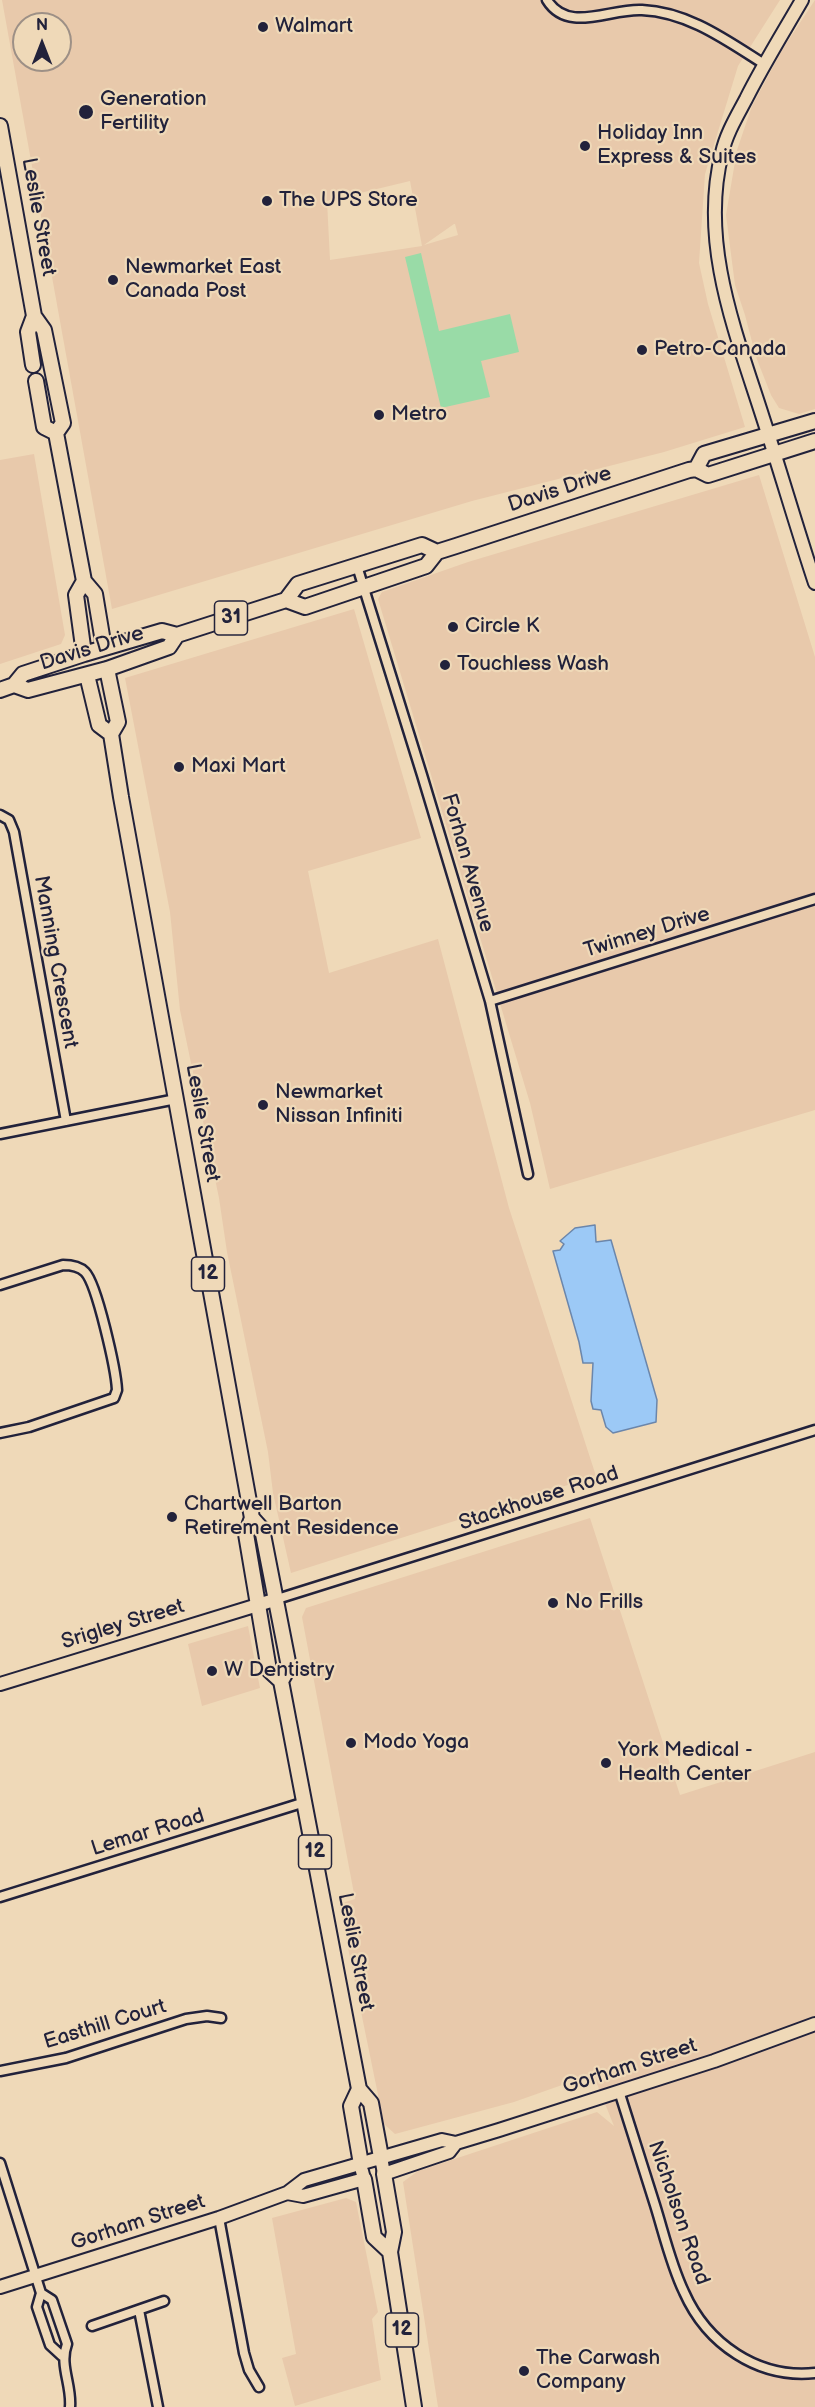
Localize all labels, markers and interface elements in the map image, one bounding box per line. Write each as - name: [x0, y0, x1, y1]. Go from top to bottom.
- north arrow: [12, 12, 72, 72]
- place label: Walmart: [275, 14, 353, 40]
- text: N: [36, 16, 48, 35]
- marker: Walmart: [256, 20, 270, 34]
- place label: Generation Fertility: [100, 87, 207, 137]
- marker: Generation Fertility: [77, 103, 95, 121]
- place label: Holiday Inn Express & Suites: [597, 121, 756, 171]
- marker: Holiday Inn Express & Suites: [578, 139, 592, 153]
- street label: Leslie Street: [15, 156, 61, 278]
- place label: The UPS Store: [279, 188, 418, 214]
- marker: The UPS Store: [260, 194, 274, 208]
- place label: Newmarket East Canada Post: [125, 255, 281, 305]
- marker: Newmarket East Canada Post: [106, 273, 120, 287]
- place label: Petro-Canada: [654, 337, 787, 363]
- marker: Petro-Canada: [635, 343, 649, 357]
- place label: Metro: [391, 402, 447, 428]
- marker: Metro: [372, 408, 386, 422]
- street label: Davis Drive: [505, 461, 615, 519]
- road number: 31: [214, 601, 248, 635]
- place label: Circle K: [465, 614, 539, 640]
- marker: Circle K: [446, 620, 460, 634]
- street label: Davis Drive: [37, 621, 147, 677]
- place label: Touchless Wash: [457, 652, 609, 678]
- marker: Touchless Wash: [438, 658, 452, 672]
- place label: Maxi Mart: [191, 754, 286, 780]
- marker: Maxi Mart: [172, 760, 186, 774]
- street label: Forhan Avenue: [435, 791, 499, 935]
- street label: Manning Crescent: [27, 874, 83, 1050]
- street label: Twinney Drive: [581, 902, 713, 964]
- street label: Leslie Street: [179, 1062, 225, 1184]
- place label: Newmarket Nissan Infiniti: [275, 1080, 403, 1130]
- marker: Newmarket Nissan Infiniti: [256, 1098, 270, 1112]
- road number: 12: [192, 1257, 224, 1291]
- street label: Stackhouse Road: [456, 1461, 622, 1537]
- place label: Chartwell Barton Retirement Residence: [184, 1492, 399, 1542]
- marker: Chartwell Barton Retirement Residence: [165, 1510, 179, 1524]
- place label: No Frills: [565, 1590, 643, 1616]
- street label: Srigley Street: [59, 1594, 187, 1656]
- marker: No Frills: [546, 1596, 560, 1610]
- place label: W Dentistry: [224, 1658, 334, 1684]
- marker: W Dentistry: [205, 1664, 219, 1678]
- place label: Modo Yoga: [363, 1730, 469, 1756]
- marker: Modo Yoga: [344, 1736, 358, 1750]
- place label: York Medical - Health Center: [618, 1738, 753, 1788]
- marker: York Medical - Health Center: [599, 1756, 613, 1770]
- street label: Lemar Road: [88, 1804, 208, 1862]
- road number: 12: [298, 1835, 332, 1869]
- street label: Leslie Street: [331, 1891, 379, 2013]
- street label: Easthill Court: [41, 1994, 169, 2056]
- street label: Gorham Street: [560, 2033, 700, 2101]
- street label: Nicholson Road: [642, 2138, 714, 2288]
- street label: Gorham Street: [68, 2189, 208, 2257]
- road number: 12: [386, 2313, 418, 2347]
- place label: The Carwash Company: [536, 2346, 660, 2396]
- marker: The Carwash Company: [517, 2364, 531, 2378]

